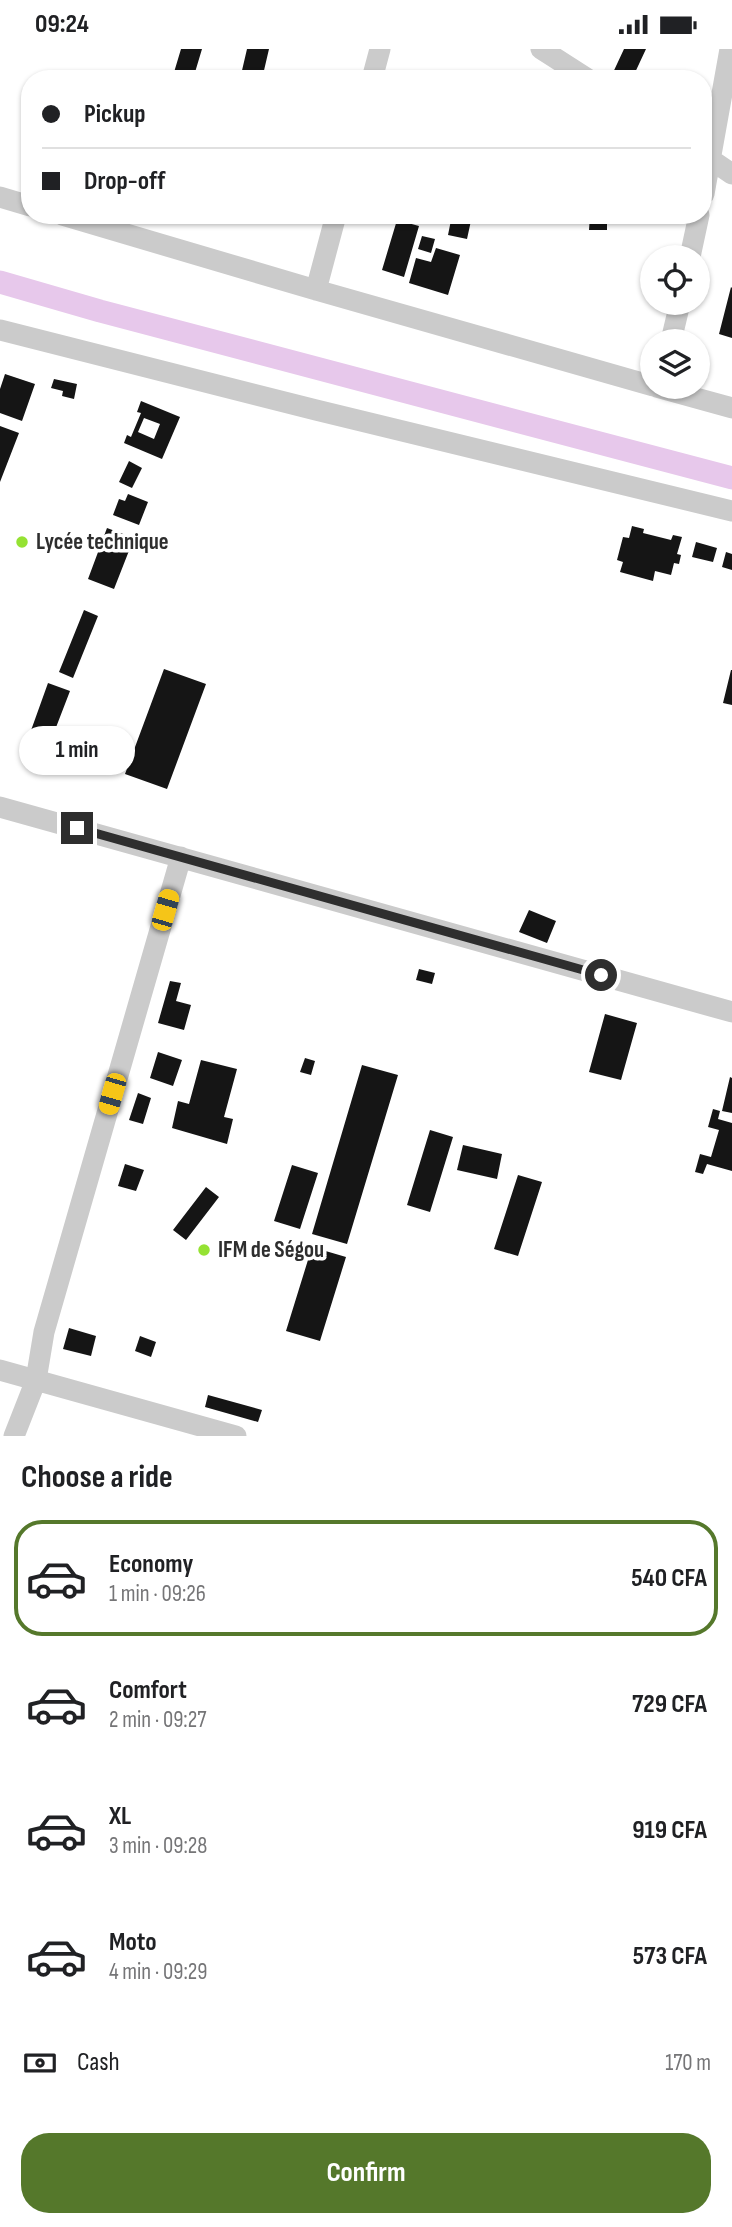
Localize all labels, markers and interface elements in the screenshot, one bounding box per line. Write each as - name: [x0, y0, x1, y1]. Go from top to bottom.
- text: 09:24: [35, 9, 89, 40]
- text: Pickup: [84, 99, 146, 130]
- text: Drop-off: [84, 166, 165, 197]
- map controls: [640, 245, 710, 399]
- button: locate: [640, 245, 710, 315]
- button: layers: [640, 329, 710, 399]
- place label: Lycée technique: [36, 528, 169, 556]
- marker: Lycée technique: [14, 534, 30, 550]
- callout: 1 min: [19, 727, 135, 775]
- text: 1 min: [56, 736, 98, 764]
- route end: [61, 812, 93, 844]
- car: [150, 887, 181, 933]
- route start: [585, 959, 617, 991]
- car: [97, 1071, 128, 1117]
- place label: IFM de Ségou: [218, 1236, 324, 1264]
- marker: IFM de Ségou: [196, 1242, 212, 1258]
- text: Choose a ride: [21, 1458, 173, 1497]
- icon: car: [25, 1547, 88, 1610]
- text: Economy: [109, 1549, 193, 1580]
- text: 540 CFA: [631, 1563, 707, 1594]
- text: 1 min · 09:26: [109, 1580, 206, 1608]
- icon: car: [25, 1673, 88, 1736]
- text: Comfort: [109, 1675, 187, 1706]
- text: 729 CFA: [632, 1689, 707, 1720]
- text: 2 min · 09:27: [109, 1706, 206, 1734]
- icon: car: [25, 1799, 88, 1862]
- text: XL: [109, 1801, 131, 1832]
- text: 919 CFA: [632, 1815, 707, 1846]
- text: 3 min · 09:28: [109, 1832, 207, 1860]
- icon: car: [25, 1925, 88, 1988]
- text: Moto: [109, 1927, 157, 1958]
- text: 573 CFA: [633, 1941, 707, 1972]
- text: 4 min · 09:29: [109, 1958, 208, 1986]
- icon: cash: [21, 2044, 59, 2082]
- text: Cash: [77, 2047, 120, 2078]
- text: 170 m: [665, 2049, 711, 2077]
- button: Confirm: [21, 2133, 711, 2213]

